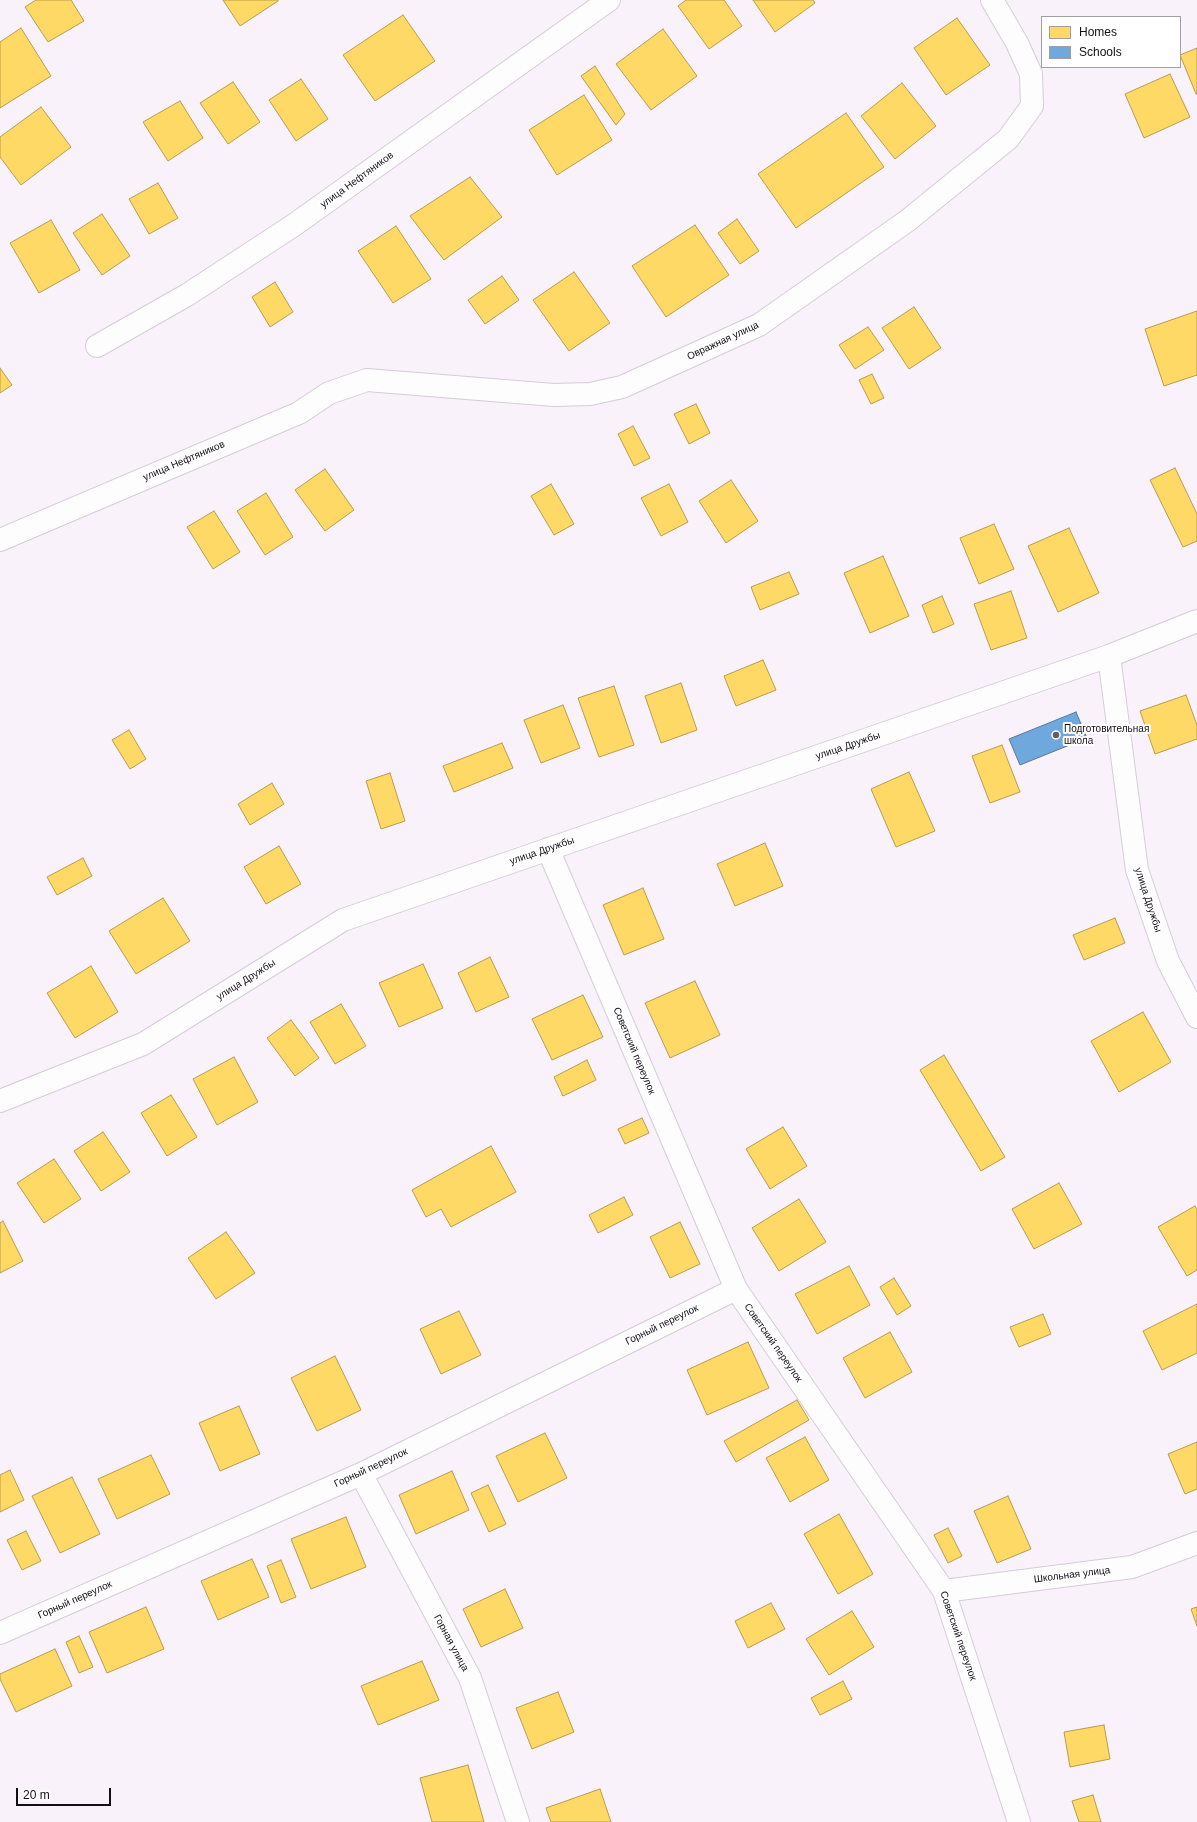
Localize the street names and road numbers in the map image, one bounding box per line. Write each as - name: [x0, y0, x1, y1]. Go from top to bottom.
- street label: улица Нефтяников: [318, 149, 396, 211]
- street label: Овражная улица: [685, 319, 761, 363]
- street label: улица Нефтяников: [141, 438, 227, 484]
- street label: улица Дружбы: [814, 729, 882, 763]
- street label: улица Дружбы: [508, 834, 576, 868]
- street label: улица Дружбы: [1132, 866, 1164, 934]
- street label: улица Дружбы: [214, 957, 278, 1003]
- street label: Советский переулок: [610, 1006, 658, 1096]
- street label: Советский переулок: [741, 1301, 805, 1385]
- street label: Горный переулок: [624, 1302, 700, 1348]
- street label: Горный переулок: [332, 1446, 410, 1490]
- street label: Школьная улица: [1033, 1564, 1111, 1586]
- street label: Горный переулок: [36, 1578, 114, 1622]
- street label: Советский переулок: [937, 1590, 979, 1682]
- street label: Горная улица: [431, 1613, 471, 1673]

